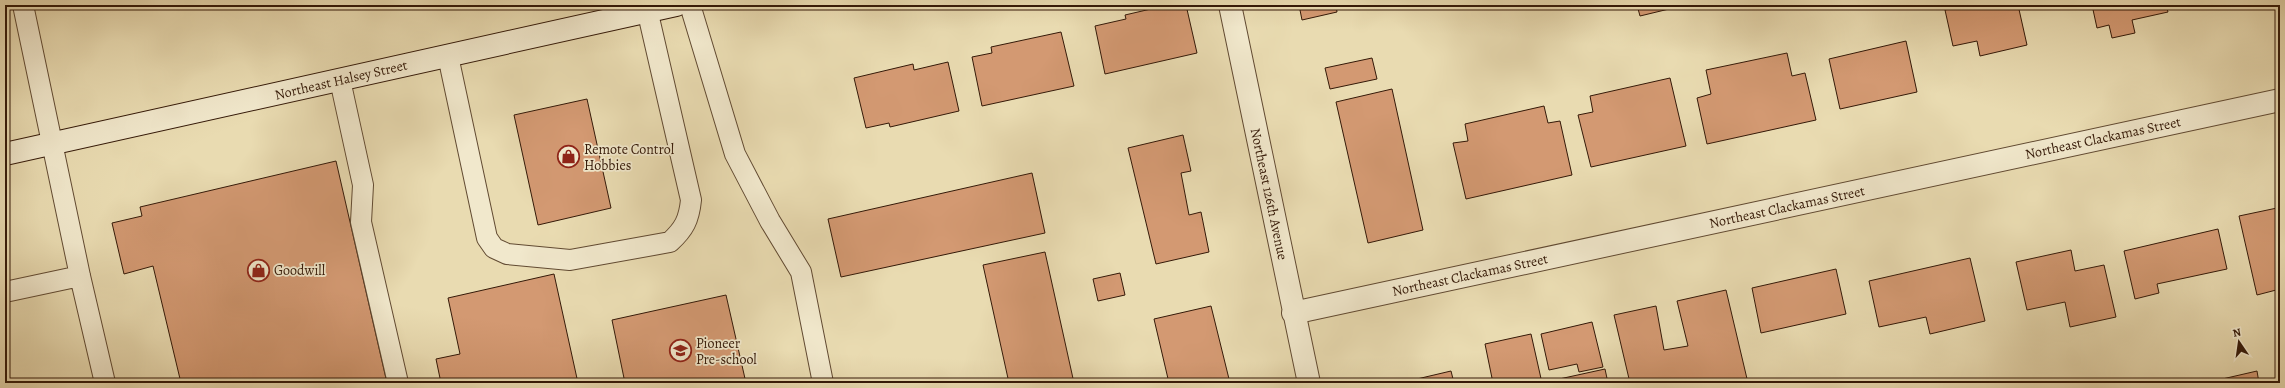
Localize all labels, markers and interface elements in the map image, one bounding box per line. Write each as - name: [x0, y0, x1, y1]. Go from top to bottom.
- street label: Northeast Halsey Street: [273, 55, 410, 105]
- street label: Northeast Clackamas Street: [2023, 112, 2183, 164]
- street label: Northeast 126th Avenue: [1246, 126, 1292, 262]
- place label: Remote Control Hobbies: [584, 140, 675, 175]
- shop icon: Remote Control Hobbies: [556, 144, 582, 170]
- street label: Northeast Clackamas Street: [1707, 181, 1867, 233]
- street label: Northeast Clackamas Street: [1390, 249, 1550, 301]
- shop icon: Goodwill: [245, 257, 271, 283]
- place label: Goodwill: [274, 261, 326, 280]
- north arrow: [2219, 322, 2259, 362]
- text: N: [2231, 325, 2242, 341]
- place label: Pioneer Pre-school: [696, 334, 757, 369]
- school or university icon: Pioneer Pre-school: [668, 338, 694, 364]

